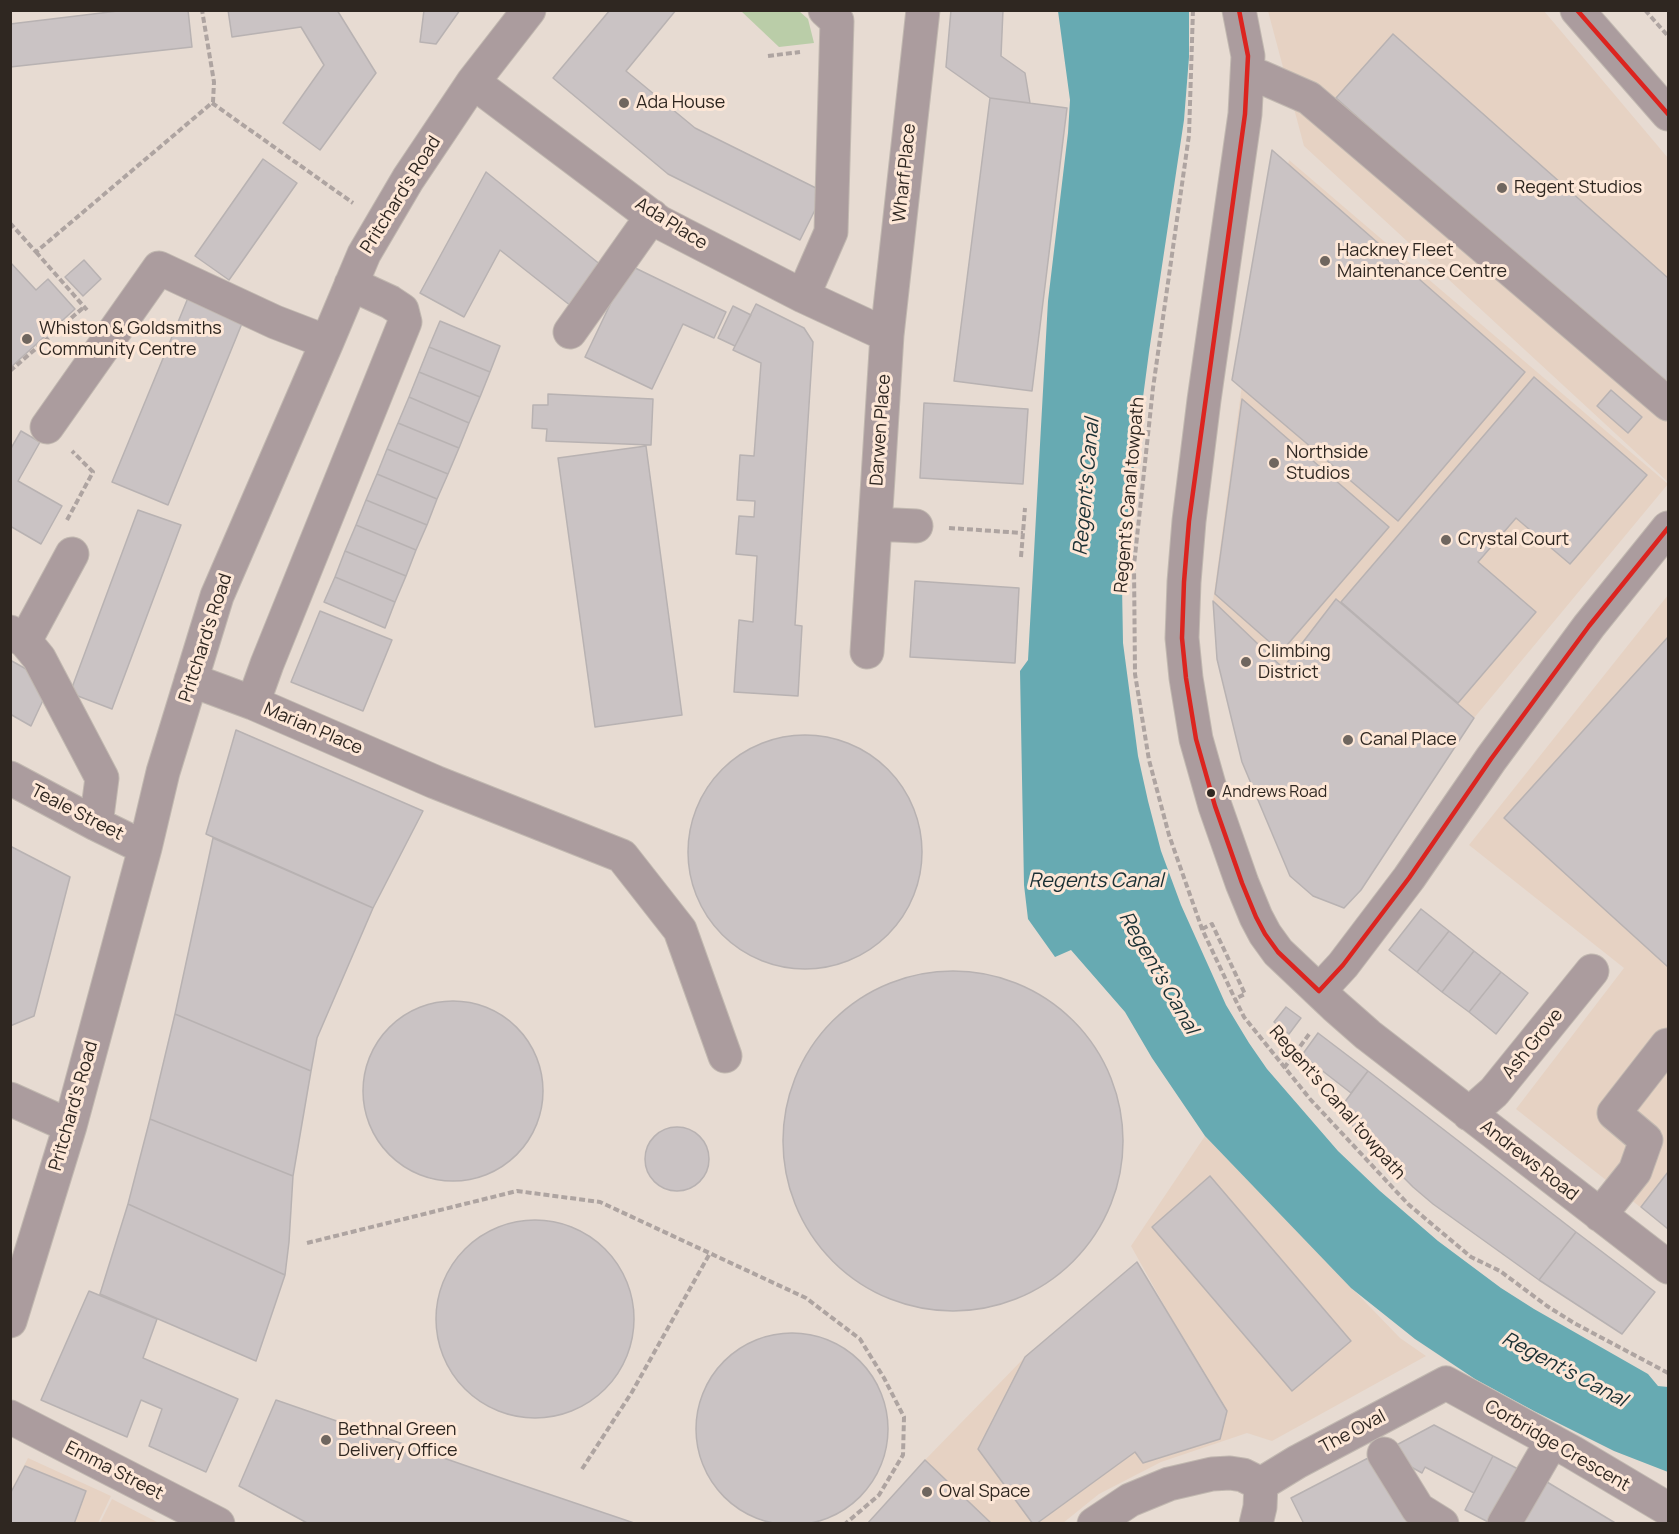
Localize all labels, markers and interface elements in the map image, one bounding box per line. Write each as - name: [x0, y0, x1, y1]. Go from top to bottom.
- place label: Ada House: [636, 92, 725, 114]
- marker: Ada House: [617, 96, 631, 110]
- street label: Wharf Place: [889, 122, 921, 224]
- street label: Pritchard's Road: [356, 132, 446, 258]
- place label: Regent Studios: [1514, 177, 1642, 199]
- marker: Regent Studios: [1495, 181, 1509, 195]
- street label: Ada Place: [631, 193, 711, 255]
- place label: Hackney Fleet Maintenance Centre: [1337, 240, 1507, 282]
- marker: Hackney Fleet Maintenance Centre: [1318, 254, 1332, 268]
- place label: Whiston & Goldsmiths Community Centre: [39, 318, 222, 360]
- marker: Whiston & Goldsmiths Community Centre: [20, 332, 34, 346]
- street label: Darwen Place: [866, 373, 896, 487]
- street label: Regent's Canal towpath: [1111, 396, 1149, 594]
- water label: Regent's Canal: [1069, 417, 1105, 557]
- place label: Northside Studios: [1286, 442, 1368, 484]
- marker: Northside Studios: [1267, 456, 1281, 470]
- place label: Crystal Court: [1458, 529, 1569, 551]
- marker: Crystal Court: [1439, 533, 1453, 547]
- street label: Pritchard's Road: [175, 571, 237, 705]
- place label: Climbing District: [1258, 641, 1331, 684]
- marker: Climbing District: [1239, 655, 1253, 669]
- street label: Marian Place: [260, 698, 366, 760]
- place label: Canal Place: [1360, 729, 1457, 751]
- marker: Canal Place: [1341, 733, 1355, 747]
- street label: Teale Street: [27, 780, 127, 846]
- place label: Andrews Road: [1222, 783, 1327, 803]
- marker: Andrews Road: [1205, 787, 1217, 799]
- water label: Regents Canal: [1029, 869, 1163, 893]
- water label: Regent's Canal: [1113, 907, 1203, 1039]
- street label: Ash Grove: [1498, 1005, 1568, 1083]
- street label: Regent's Canal towpath: [1264, 1022, 1410, 1184]
- street label: Pritchard's Road: [45, 1039, 103, 1173]
- street label: Andrews Road: [1476, 1116, 1582, 1206]
- water label: Regent's Canal: [1498, 1327, 1630, 1413]
- street label: Corbridge Crescent: [1481, 1396, 1633, 1496]
- street label: The Oval: [1316, 1406, 1390, 1458]
- place label: Bethnal Green Delivery Office: [338, 1419, 457, 1462]
- marker: Bethnal Green Delivery Office: [319, 1433, 333, 1447]
- street label: Emma Street: [61, 1437, 167, 1505]
- place label: Oval Space: [939, 1481, 1030, 1503]
- marker: Oval Space: [920, 1485, 934, 1499]

